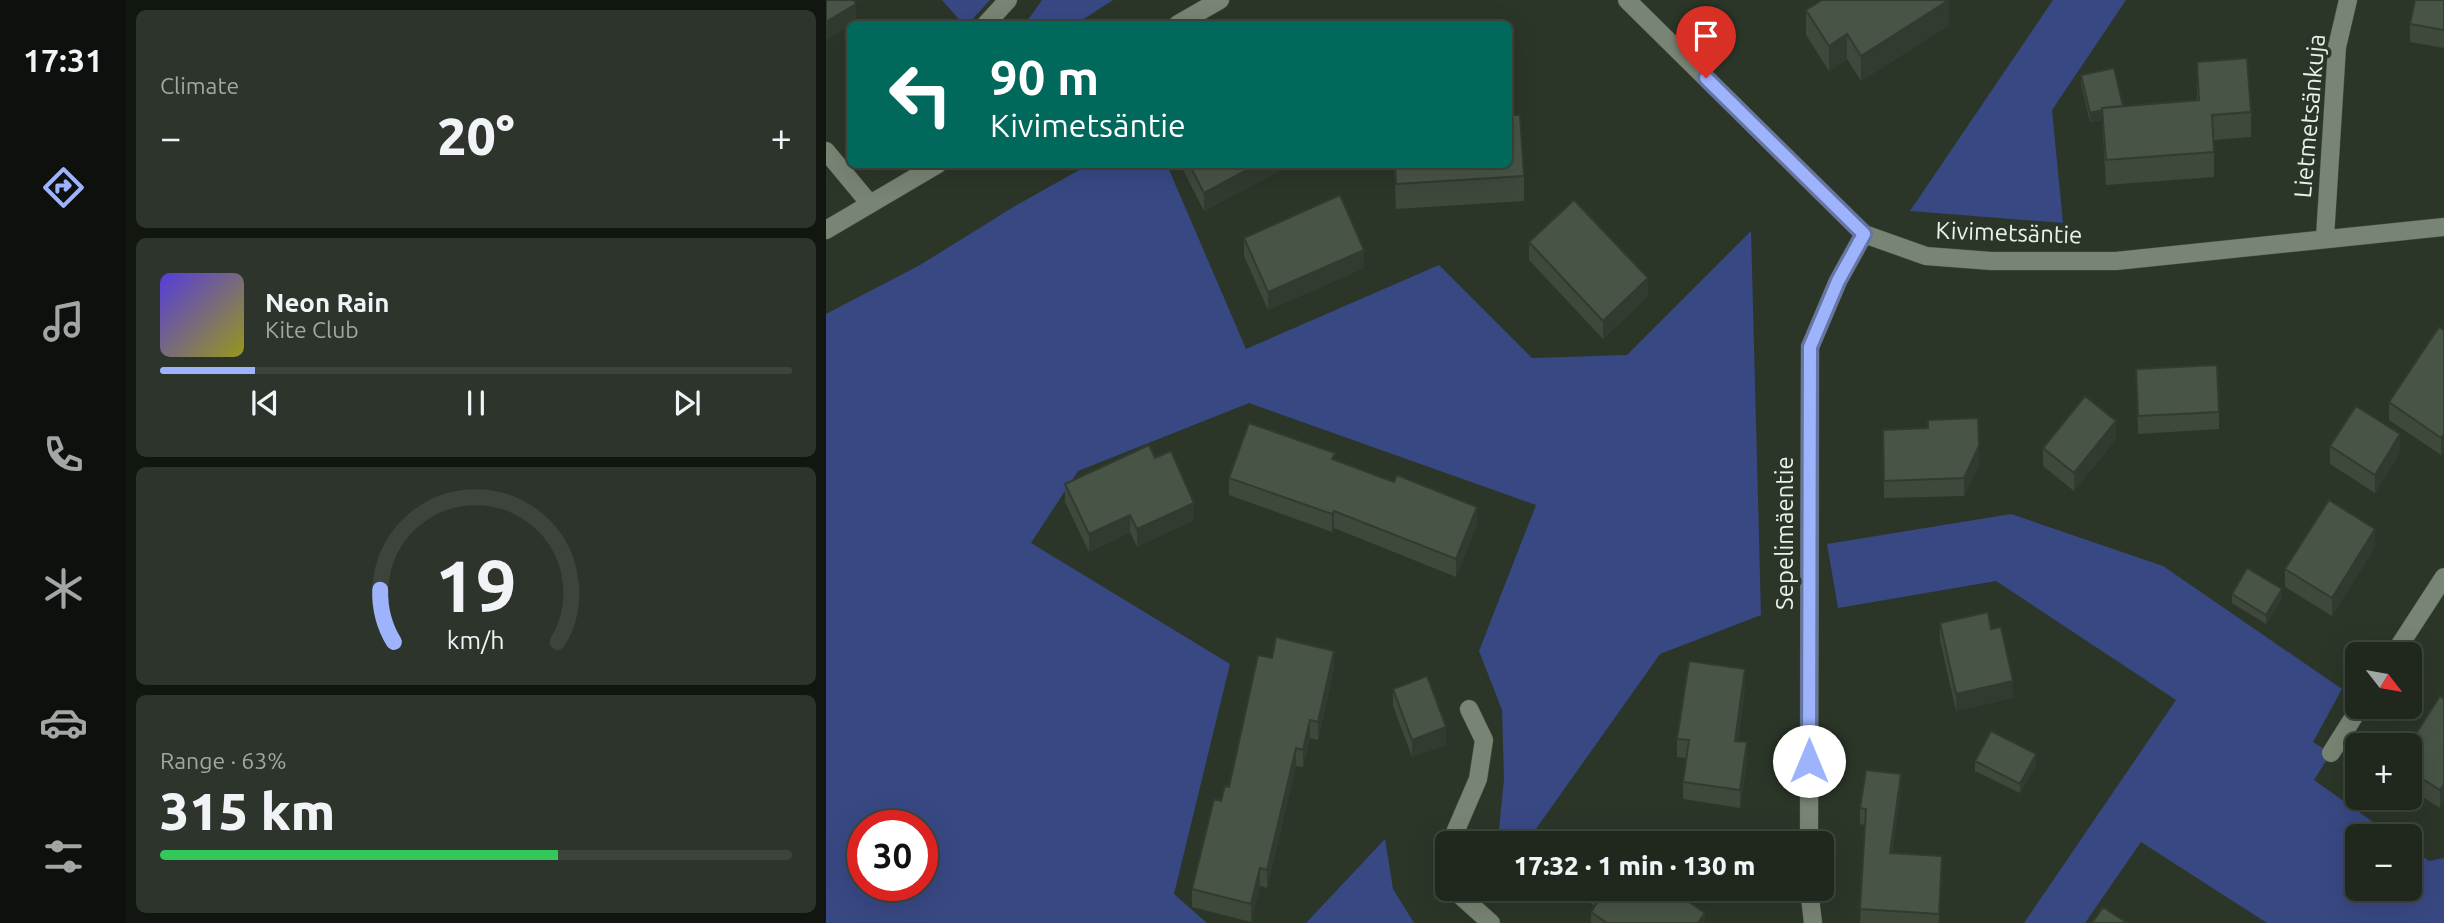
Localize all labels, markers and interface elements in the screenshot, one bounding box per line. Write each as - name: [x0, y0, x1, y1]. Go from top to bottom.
- pin: [1676, 6, 1736, 78]
- icon: arrive: [1687, 17, 1725, 55]
- street label: Lietmetsänkuja: [2289, 33, 2330, 199]
- text: 17:31: [23, 42, 103, 78]
- icon: left: [875, 49, 966, 140]
- text: 90 m: [990, 49, 1099, 104]
- text: Climate: [160, 73, 239, 98]
- text: 20°: [437, 107, 515, 165]
- text: Kivimetsäntie: [990, 107, 1186, 143]
- text: −: [160, 116, 181, 158]
- text: +: [771, 116, 792, 158]
- icon: directions: [39, 163, 88, 212]
- street label: Kivimetsäntie: [1935, 216, 2083, 249]
- text: Neon Rain: [265, 288, 390, 317]
- icon: music: [39, 297, 88, 346]
- text: Kite Club: [265, 317, 359, 342]
- icon: previous: [246, 384, 284, 422]
- icon: pause: [457, 384, 495, 422]
- icon: next: [668, 384, 706, 422]
- icon: phone: [39, 430, 88, 479]
- street label: Sepelimäentie: [1771, 456, 1798, 610]
- text: 19: [435, 544, 517, 626]
- icon: climate: [39, 564, 88, 613]
- text: km/h: [447, 625, 505, 653]
- north arrow: [2345, 642, 2422, 719]
- map controls: [2345, 642, 2422, 901]
- icon: car: [39, 698, 88, 747]
- position arrow: [1772, 724, 1846, 798]
- button: +: [2345, 733, 2422, 810]
- text: Range · 63%: [160, 748, 287, 773]
- text: 315 km: [160, 782, 335, 840]
- speed limit sign: 30: [847, 810, 938, 901]
- button: −: [2345, 824, 2422, 901]
- icon: filters: [39, 832, 88, 881]
- text: 17:32 · 1 min · 130 m: [1514, 851, 1755, 880]

